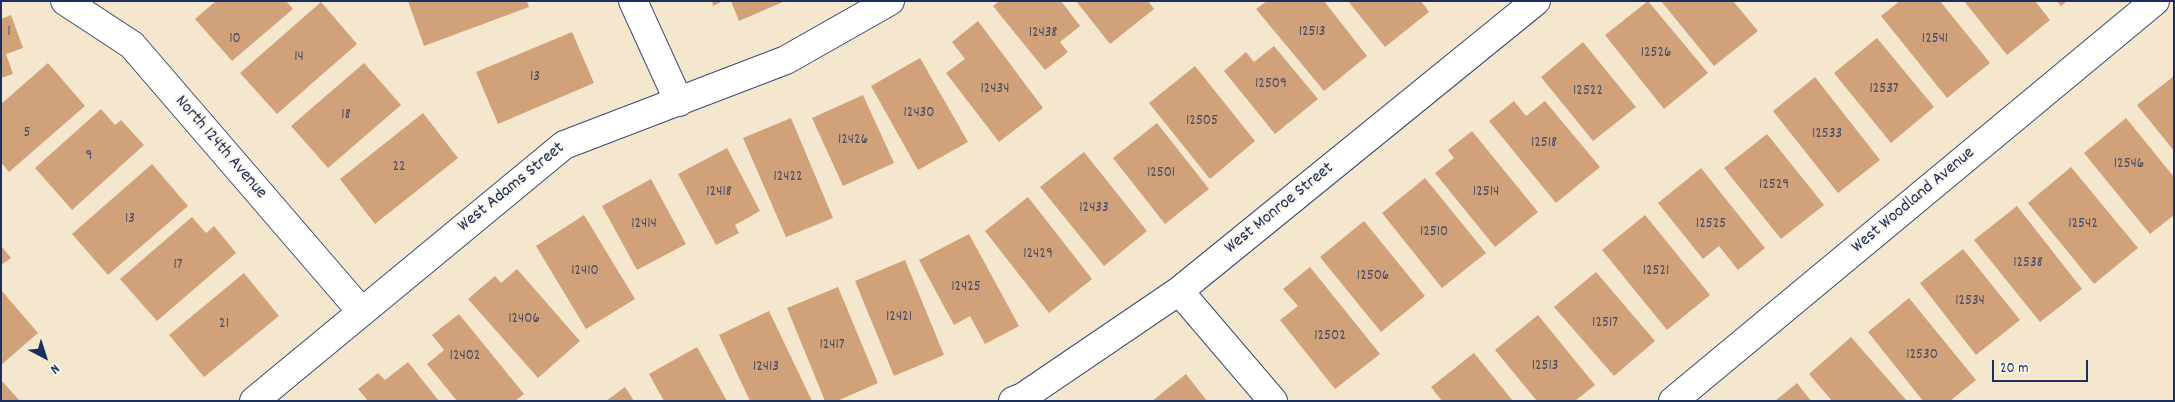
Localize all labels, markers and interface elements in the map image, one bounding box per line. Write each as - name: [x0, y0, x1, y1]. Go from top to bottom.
- house number: 1: [7, 24, 11, 42]
- house number: 12513: [1299, 24, 1325, 42]
- house number: 12438: [1029, 25, 1057, 43]
- house number: 10: [229, 31, 241, 49]
- house number: 12541: [1922, 31, 1948, 49]
- house number: 12526: [1641, 45, 1671, 63]
- house number: 14: [294, 49, 304, 67]
- house number: 13: [530, 69, 540, 87]
- house number: 12509: [1255, 76, 1287, 94]
- house number: 12434: [981, 81, 1009, 99]
- house number: 12537: [1869, 81, 1899, 99]
- house number: 12522: [1573, 83, 1603, 101]
- street label: North 124th Avenue: [169, 92, 271, 204]
- house number: 12430: [904, 105, 934, 123]
- house number: 18: [341, 107, 351, 125]
- house number: 12505: [1186, 113, 1218, 131]
- house number: 5: [24, 125, 30, 143]
- house number: 12533: [1812, 126, 1842, 144]
- house number: 12426: [838, 132, 868, 150]
- house number: 12518: [1531, 135, 1557, 153]
- street label: West Adams Street: [454, 138, 570, 238]
- street label: West Woodland Avenue: [1848, 143, 1980, 259]
- house number: 9: [86, 148, 92, 166]
- house number: 12546: [2114, 156, 2144, 174]
- street label: West Monroe Street: [1221, 158, 1339, 260]
- house number: 22: [392, 159, 406, 177]
- house number: 12501: [1147, 165, 1175, 183]
- house number: 12422: [773, 169, 803, 187]
- house number: 12529: [1759, 177, 1789, 195]
- house number: 12418: [706, 184, 732, 202]
- house number: 12514: [1473, 184, 1499, 202]
- house number: 12433: [1079, 200, 1109, 218]
- house number: 13: [125, 211, 135, 229]
- house number: 12414: [631, 216, 657, 234]
- house number: 12525: [1696, 216, 1726, 234]
- house number: 12542: [2068, 216, 2098, 234]
- house number: 12510: [1420, 224, 1448, 242]
- house number: 12429: [1023, 246, 1053, 264]
- house number: 12538: [2013, 255, 2043, 273]
- house number: 17: [173, 257, 183, 275]
- house number: 12410: [571, 263, 599, 281]
- house number: 12521: [1643, 263, 1669, 281]
- house number: 12506: [1357, 268, 1389, 286]
- house number: 12425: [951, 279, 981, 297]
- house number: 12534: [1955, 293, 1985, 311]
- house number: 12421: [886, 309, 912, 327]
- house number: 12406: [508, 311, 540, 329]
- house number: 12517: [1592, 315, 1618, 333]
- house number: 21: [219, 316, 229, 334]
- house number: 12502: [1314, 328, 1346, 346]
- north arrow: [20, 332, 70, 382]
- house number: 12417: [819, 337, 845, 355]
- house number: 12530: [1906, 347, 1938, 365]
- house number: 12402: [450, 348, 480, 366]
- scale bar: [1995, 350, 2091, 382]
- house number: 12513: [1532, 358, 1558, 376]
- text: 20 m: [2000, 358, 2028, 380]
- text: N: [46, 359, 64, 378]
- house number: 12413: [753, 359, 779, 377]

